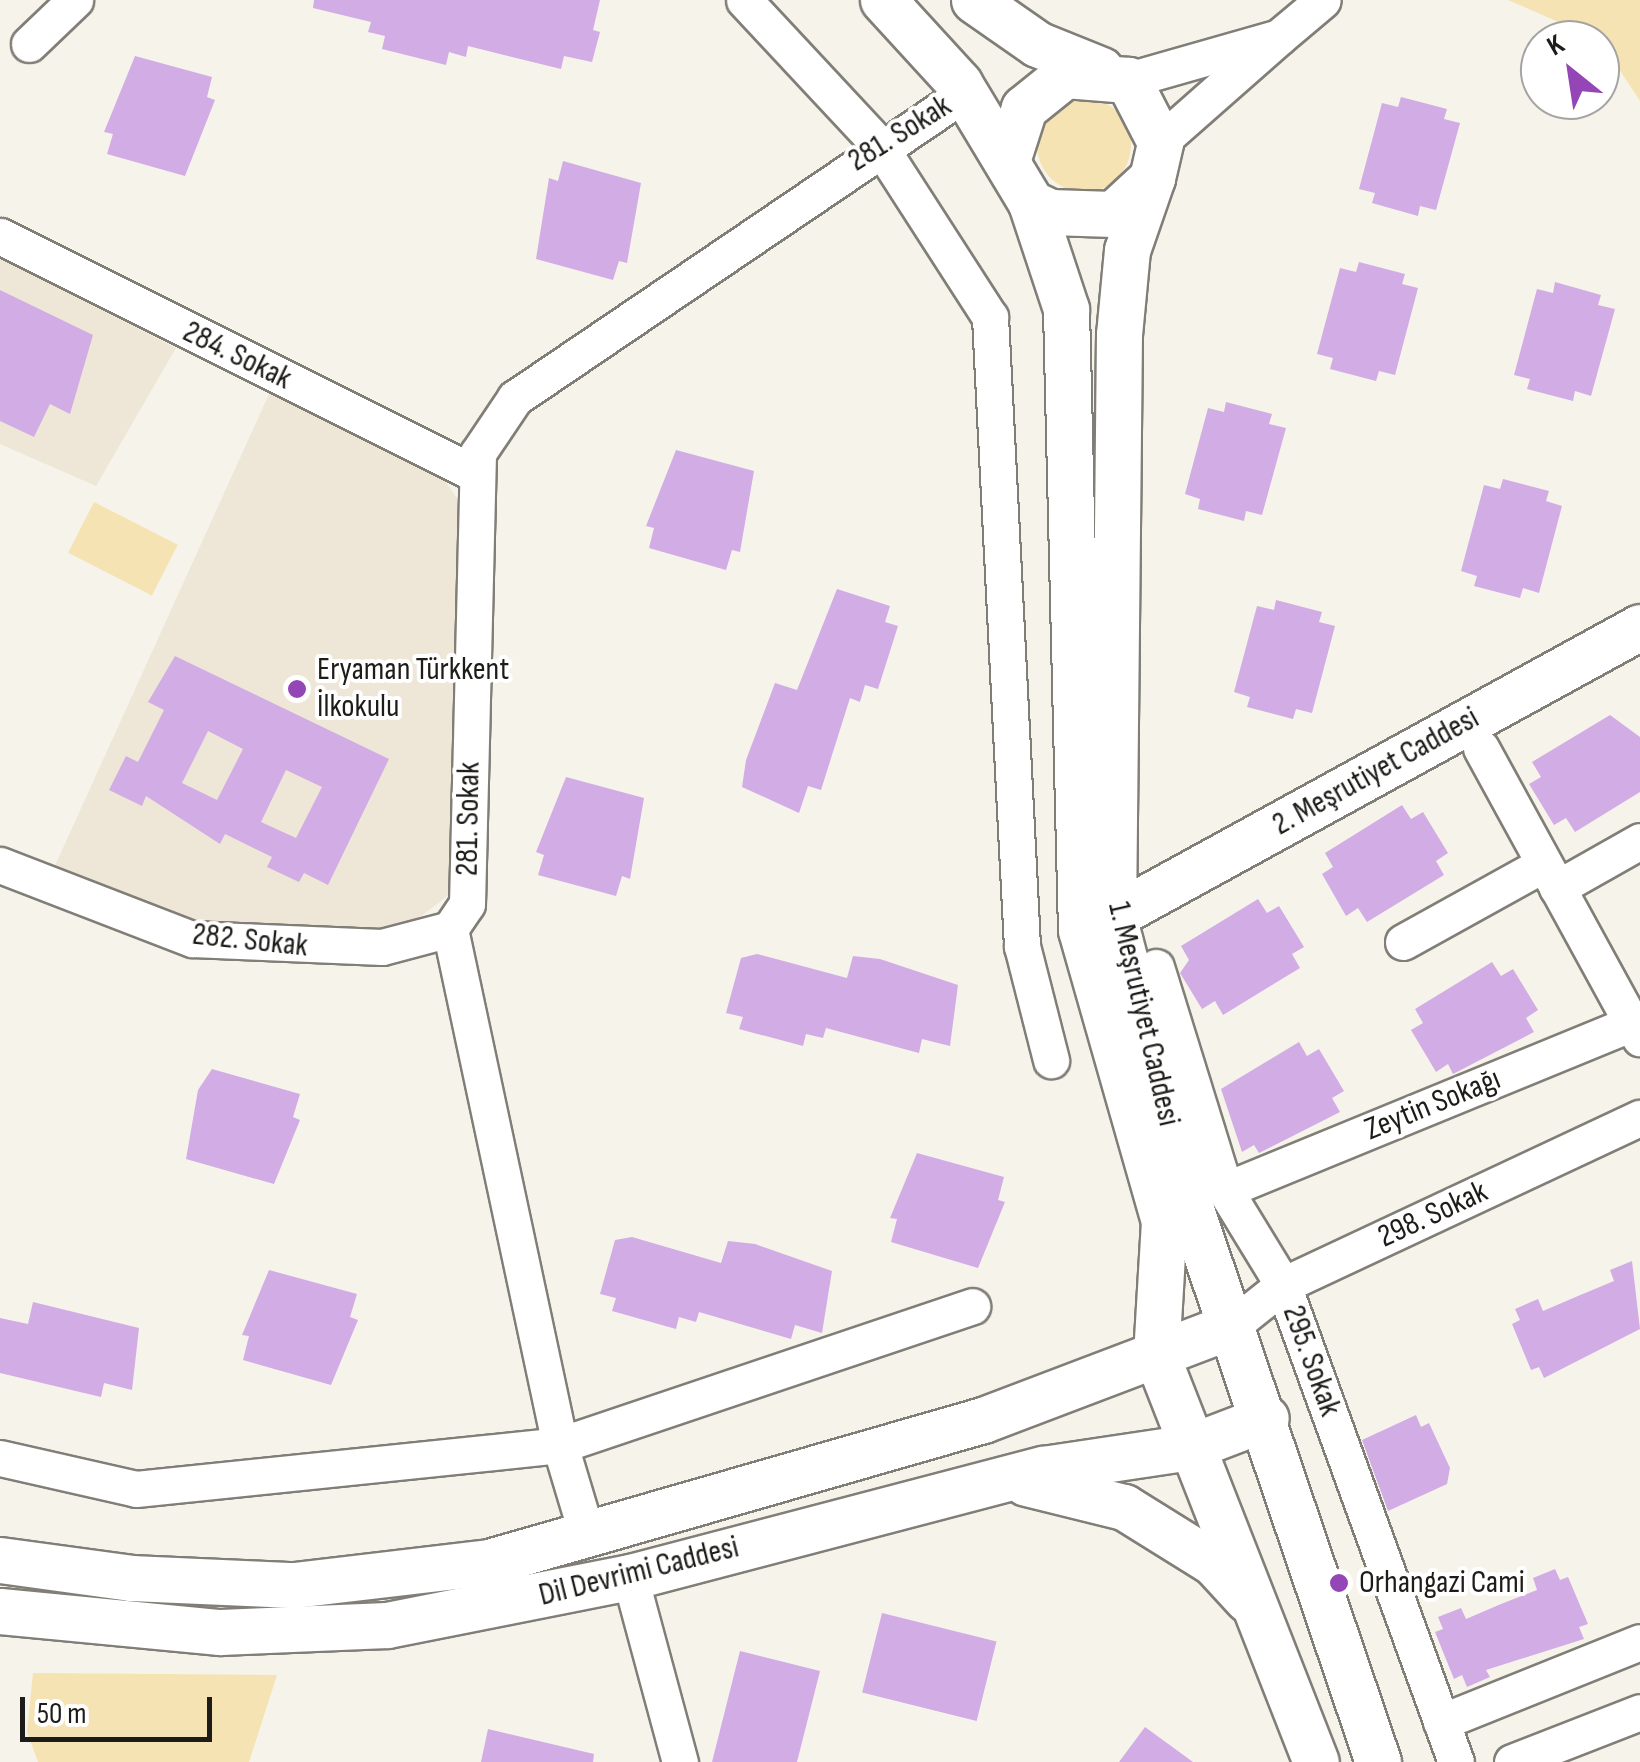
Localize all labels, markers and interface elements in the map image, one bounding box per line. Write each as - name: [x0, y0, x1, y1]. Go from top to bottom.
- north arrow: [1520, 20, 1620, 120]
- text: K: [1542, 28, 1570, 63]
- street label: 281. Sokak: [841, 87, 959, 181]
- street label: 284. Sokak: [176, 313, 298, 399]
- place label: Eryaman Türkkent İlkokulu: [317, 652, 509, 727]
- marker: Eryaman Türkkent İlkokulu: [286, 678, 308, 700]
- street label: 2. Meşrutiyet Caddesi: [1266, 699, 1486, 845]
- street label: 281. Sokak: [449, 762, 489, 876]
- street label: 1. Meşrutiyet Caddesi: [1099, 898, 1187, 1130]
- street label: 282. Sokak: [190, 916, 310, 966]
- street label: Zeytin Sokağı: [1360, 1060, 1506, 1150]
- street label: 298. Sokak: [1372, 1173, 1494, 1257]
- street label: 295. Sokak: [1273, 1300, 1349, 1422]
- street label: Dil Devrimi Caddesi: [535, 1529, 743, 1615]
- place label: Orhangazi Cami: [1359, 1564, 1525, 1602]
- marker: Orhangazi Cami: [1328, 1572, 1350, 1594]
- scale bar: [25, 1677, 218, 1739]
- text: 50 m: [37, 1696, 86, 1732]

